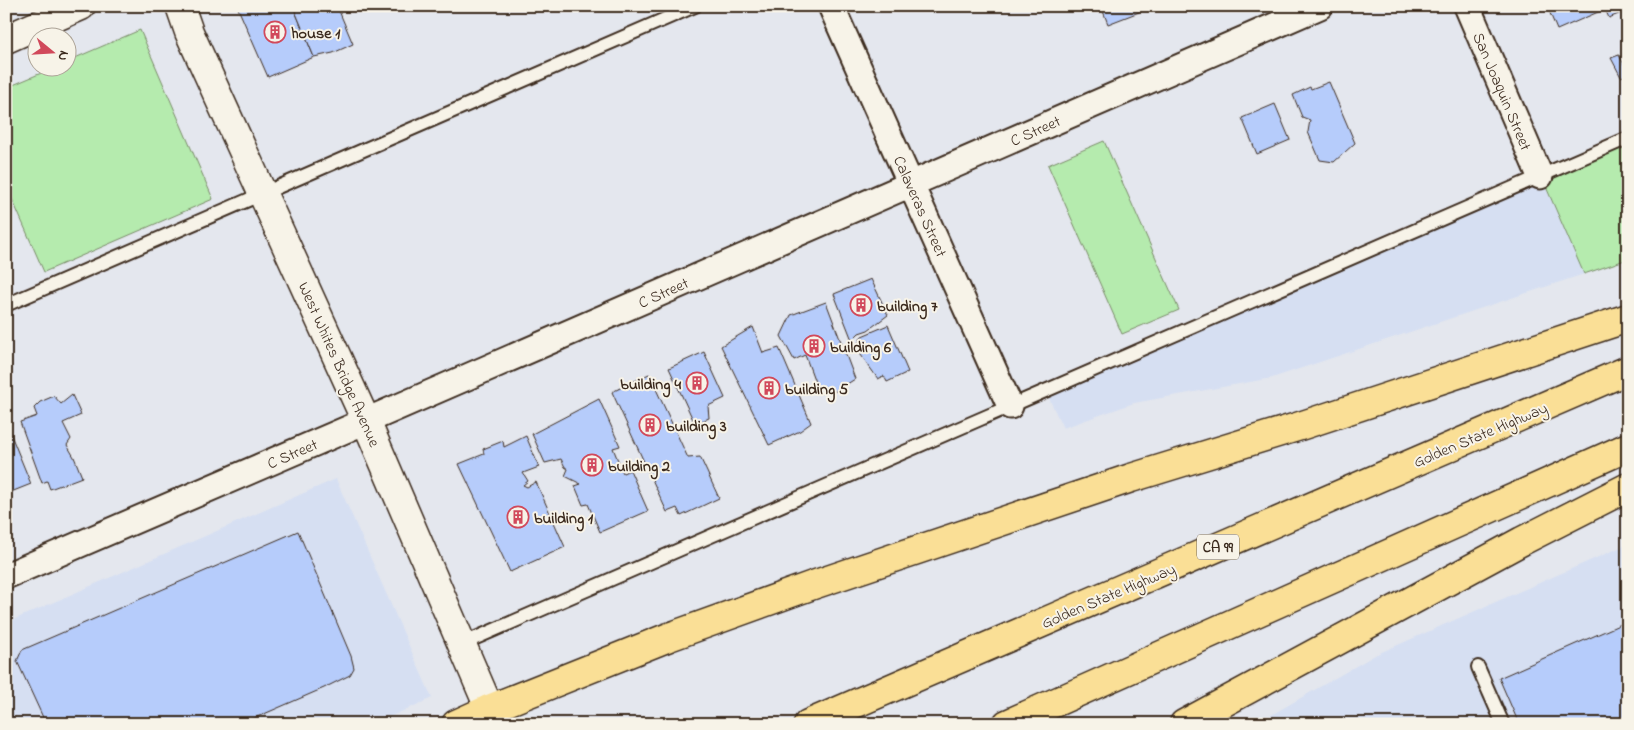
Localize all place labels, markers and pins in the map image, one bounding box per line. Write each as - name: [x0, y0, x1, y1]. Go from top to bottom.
- building icon: house 1: [263, 20, 287, 44]
- place label: house 1: [291, 22, 341, 46]
- building icon: building 7: [849, 293, 873, 317]
- place label: building 7: [877, 295, 938, 320]
- building icon: building 6: [802, 334, 826, 358]
- place label: building 6: [830, 336, 892, 361]
- building icon: building 4: [685, 371, 709, 395]
- place label: building 4: [620, 373, 681, 398]
- building icon: building 5: [757, 376, 781, 400]
- place label: building 5: [785, 378, 849, 403]
- building icon: building 3: [638, 413, 662, 437]
- place label: building 3: [666, 415, 727, 440]
- building icon: building 2: [580, 453, 604, 477]
- place label: building 2: [608, 455, 670, 480]
- building icon: building 1: [506, 505, 530, 529]
- place label: building 1: [534, 507, 594, 532]

